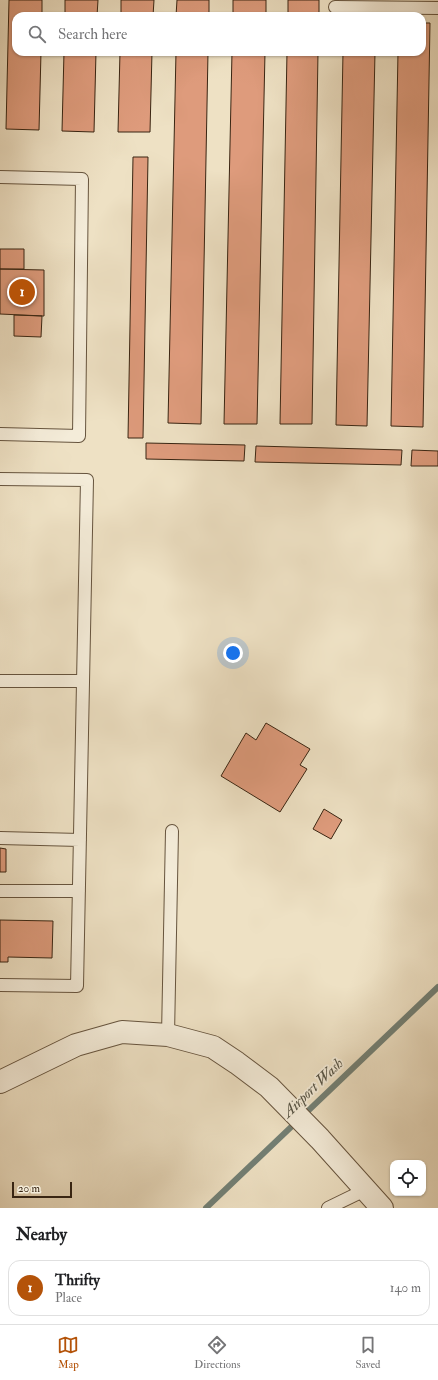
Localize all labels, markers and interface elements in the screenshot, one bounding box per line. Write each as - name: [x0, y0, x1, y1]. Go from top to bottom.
- search box: [12, 12, 426, 56]
- icon: search: [26, 23, 48, 45]
- text: Search here: [58, 25, 127, 44]
- pin: 1: [9, 277, 35, 307]
- your location: [223, 643, 243, 663]
- water label: Airport Wash: [277, 1054, 348, 1123]
- map controls: [390, 1160, 426, 1196]
- button: locate: [390, 1160, 426, 1196]
- scale bar: [12, 1180, 72, 1199]
- text: 20 m: [18, 1182, 40, 1195]
- text: Nearby: [16, 1224, 67, 1245]
- text: Thrifty: [55, 1271, 100, 1290]
- text: 1: [28, 1280, 32, 1296]
- text: 140 m: [390, 1280, 421, 1296]
- text: Place: [55, 1290, 82, 1306]
- tab: Map: [57, 1334, 79, 1371]
- tab: Directions: [194, 1334, 241, 1371]
- tab: Saved: [355, 1334, 381, 1371]

